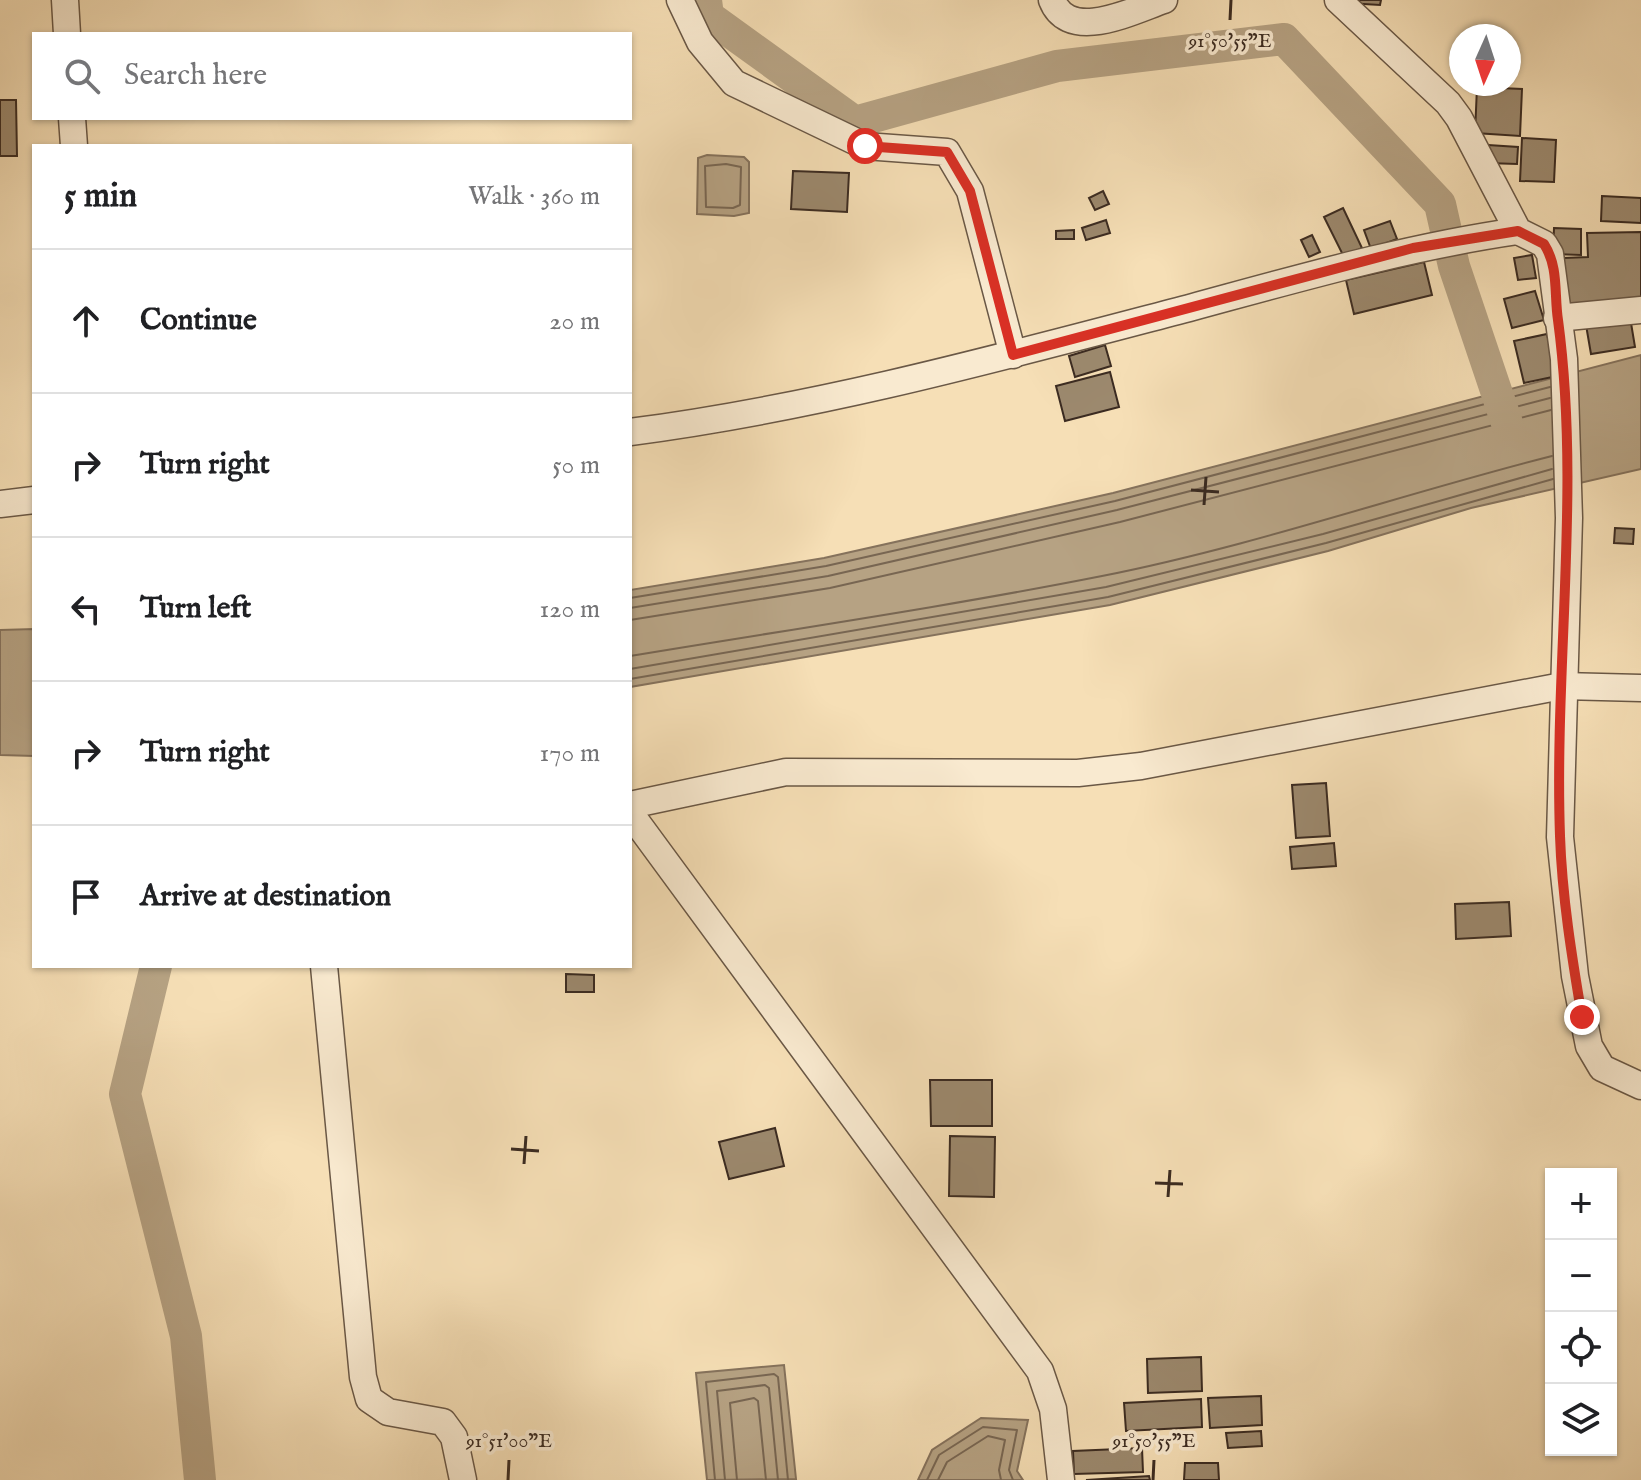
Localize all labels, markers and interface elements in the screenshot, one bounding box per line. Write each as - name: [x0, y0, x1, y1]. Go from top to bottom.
- north arrow: [1449, 24, 1521, 96]
- text: 91°50'55"E: [1187, 29, 1272, 54]
- search box: [32, 32, 632, 120]
- icon: search: [60, 54, 104, 98]
- text: Search here: [124, 57, 267, 95]
- route start: [847, 128, 883, 164]
- text: 5 min: [64, 175, 137, 218]
- text: Walk · 360 m: [468, 180, 600, 213]
- icon: ahead: [64, 299, 108, 343]
- text: Continue: [140, 302, 257, 340]
- text: 20 m: [549, 305, 600, 338]
- icon: right: [64, 443, 108, 487]
- text: Turn right: [140, 446, 270, 484]
- text: 50 m: [552, 449, 600, 482]
- icon: left: [64, 587, 108, 631]
- text: Turn left: [140, 590, 251, 628]
- text: 120 m: [540, 593, 600, 626]
- icon: right: [64, 731, 108, 775]
- text: Turn right: [140, 734, 270, 772]
- text: 170 m: [540, 737, 600, 770]
- icon: arrive: [64, 875, 108, 919]
- text: Arrive at destination: [140, 878, 391, 916]
- route end: [1564, 999, 1600, 1035]
- map controls: [1545, 1168, 1617, 1456]
- button: +: [1545, 1168, 1617, 1240]
- button: −: [1545, 1240, 1617, 1312]
- button: locate: [1545, 1312, 1617, 1384]
- button: layers: [1545, 1384, 1617, 1456]
- text: 91°51'00"E: [465, 1429, 552, 1454]
- text: 91°50'55"E: [1111, 1429, 1196, 1454]

